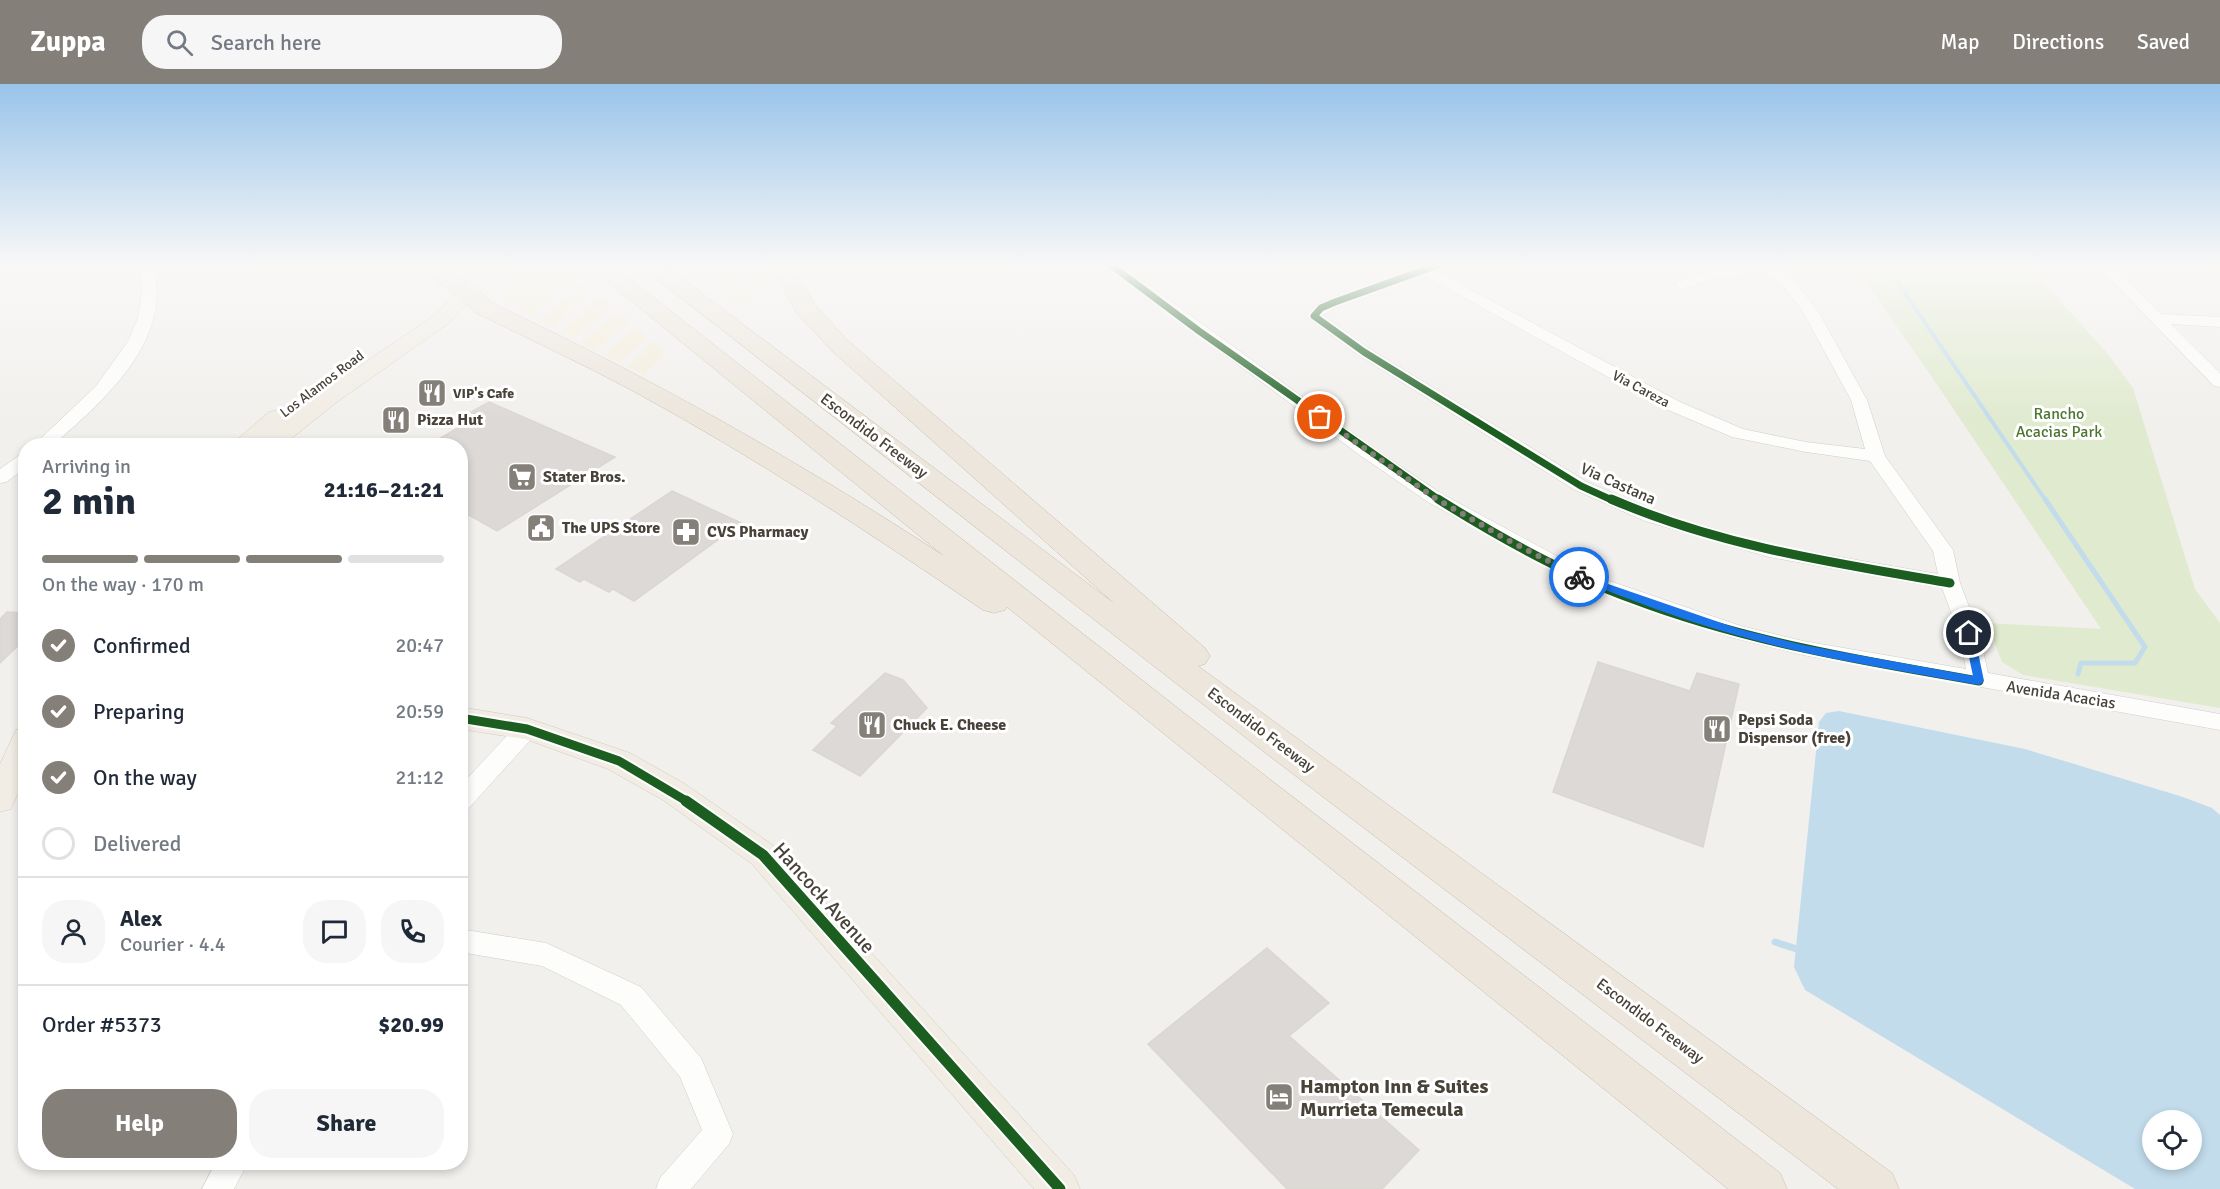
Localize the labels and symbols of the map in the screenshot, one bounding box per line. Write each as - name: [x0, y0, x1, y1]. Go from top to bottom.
- street label: Los Alamos Road: [277, 347, 367, 421]
- street label: Via Careza: [1609, 367, 1673, 411]
- restaurant icon: VIP's Cafe: [416, 377, 448, 409]
- place label: VIP's Cafe: [453, 385, 514, 402]
- street label: Escondido Freeway: [816, 389, 932, 483]
- pin: [1294, 391, 1345, 442]
- restaurant icon: Pizza Hut: [380, 404, 412, 436]
- park label: Rancho Acacias Park: [2016, 404, 2102, 442]
- place label: Pizza Hut: [417, 410, 483, 430]
- street label: Via Castana: [1577, 459, 1659, 509]
- supermarket icon: Stater Bros.: [506, 461, 538, 493]
- place label: Stater Bros.: [543, 467, 626, 487]
- public building icon: The UPS Store: [525, 512, 557, 544]
- pharmacy icon: CVS Pharmacy: [670, 516, 702, 548]
- place label: The UPS Store: [562, 518, 660, 538]
- place label: CVS Pharmacy: [707, 522, 808, 542]
- courier: [1549, 547, 1609, 607]
- pin: [1943, 607, 1994, 658]
- street label: Avenida Acacias: [2005, 677, 2117, 713]
- street label: Escondido Freeway: [1203, 683, 1319, 777]
- restaurant icon: Chuck E. Cheese: [856, 709, 888, 741]
- place label: Pepsi Soda Dispensor (free): [1738, 710, 1851, 748]
- restaurant icon: Pepsi Soda Dispensor (free): [1701, 713, 1733, 745]
- place label: Chuck E. Cheese: [893, 715, 1006, 735]
- street label: Hancock Avenue: [768, 837, 880, 959]
- street label: Escondido Freeway: [1592, 974, 1708, 1068]
- place label: Hampton Inn & Suites Murrieta Temecula: [1300, 1074, 1488, 1122]
- hotel icon: Hampton Inn & Suites Murrieta Temecula: [1263, 1081, 1295, 1113]

